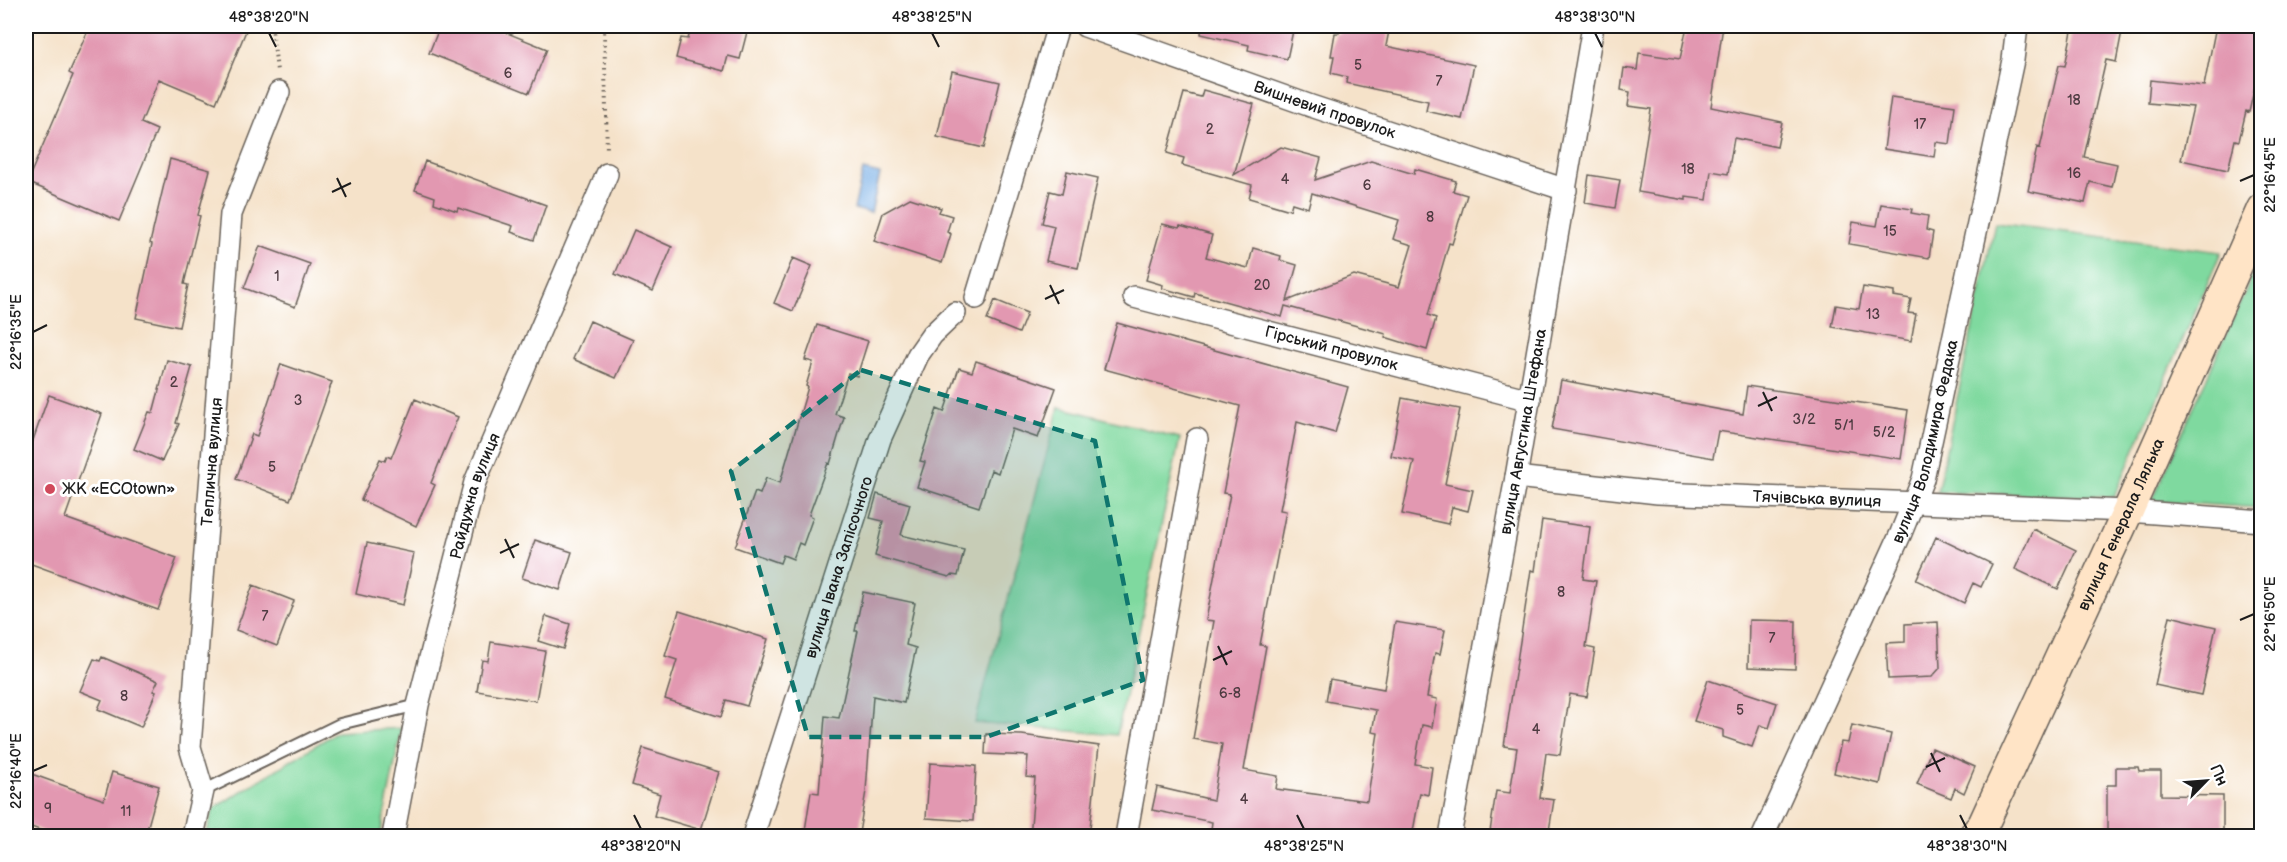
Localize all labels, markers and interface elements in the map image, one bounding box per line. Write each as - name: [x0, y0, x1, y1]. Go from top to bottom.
- text: 48°38'20"N: [229, 8, 309, 27]
- text: 48°38'25"N: [892, 8, 972, 27]
- text: 48°38'30"N: [1554, 8, 1636, 27]
- house number: 5: [1354, 57, 1362, 74]
- house number: 6: [504, 65, 513, 82]
- house number: 7: [1436, 73, 1443, 90]
- street label: Вишневий провулок: [1251, 77, 1399, 143]
- house number: 18: [2067, 92, 2081, 109]
- house number: 17: [1914, 116, 1926, 133]
- house number: 2: [1206, 121, 1215, 138]
- text: 22°16'45"E: [2261, 137, 2280, 213]
- house number: 18: [1681, 161, 1695, 178]
- house number: 16: [2067, 165, 2081, 182]
- house number: 4: [1281, 171, 1290, 188]
- house number: 6: [1363, 177, 1372, 194]
- house number: 8: [1426, 209, 1434, 226]
- house number: 15: [1883, 223, 1897, 240]
- house number: 1: [274, 268, 280, 285]
- house number: 20: [1254, 277, 1270, 294]
- text: 22°16'35"E: [7, 294, 26, 370]
- house number: 13: [1866, 306, 1880, 323]
- street label: Гірський провулок: [1263, 322, 1401, 375]
- street label: вулиця Августина Штефана: [1496, 327, 1551, 536]
- street label: вулиця Володимира Федака: [1888, 337, 1962, 546]
- house number: 2: [170, 374, 179, 391]
- house number: 3: [294, 392, 302, 409]
- street label: Теплична вулиця: [198, 397, 226, 527]
- house number: 3/2: [1792, 411, 1816, 428]
- house number: 5/1: [1834, 417, 1854, 434]
- house number: 5/2: [1873, 424, 1896, 441]
- street label: Райдужна вулиця: [446, 430, 504, 561]
- street label: вулиця Генерала Лялька: [2074, 435, 2169, 614]
- house number: 5: [268, 459, 276, 476]
- street label: вулиця Івана Запісочного: [801, 474, 877, 661]
- place label: ЖК «ECOtown»: [62, 480, 175, 499]
- marker: ЖК «ECOtown»: [43, 482, 57, 496]
- street label: Тячівська вулиця: [1752, 487, 1882, 511]
- text: 22°16'50"E: [2261, 576, 2280, 652]
- house number: 8: [1557, 584, 1565, 601]
- house number: 7: [262, 608, 269, 625]
- house number: 7: [1769, 630, 1776, 647]
- house number: 6-8: [1219, 685, 1241, 702]
- house number: 8: [120, 688, 128, 705]
- house number: 5: [1736, 702, 1744, 719]
- house number: 4: [1532, 721, 1541, 738]
- text: 22°16'40"E: [7, 733, 26, 809]
- north arrow: [2176, 751, 2236, 811]
- text: Пн: [2205, 762, 2231, 789]
- house number: 4: [1240, 791, 1249, 808]
- house number: 9: [44, 800, 52, 817]
- house number: 11: [121, 803, 131, 820]
- text: 48°38'20"N: [601, 837, 681, 856]
- text: 48°38'25"N: [1264, 837, 1344, 856]
- text: 48°38'30"N: [1926, 837, 2008, 856]

